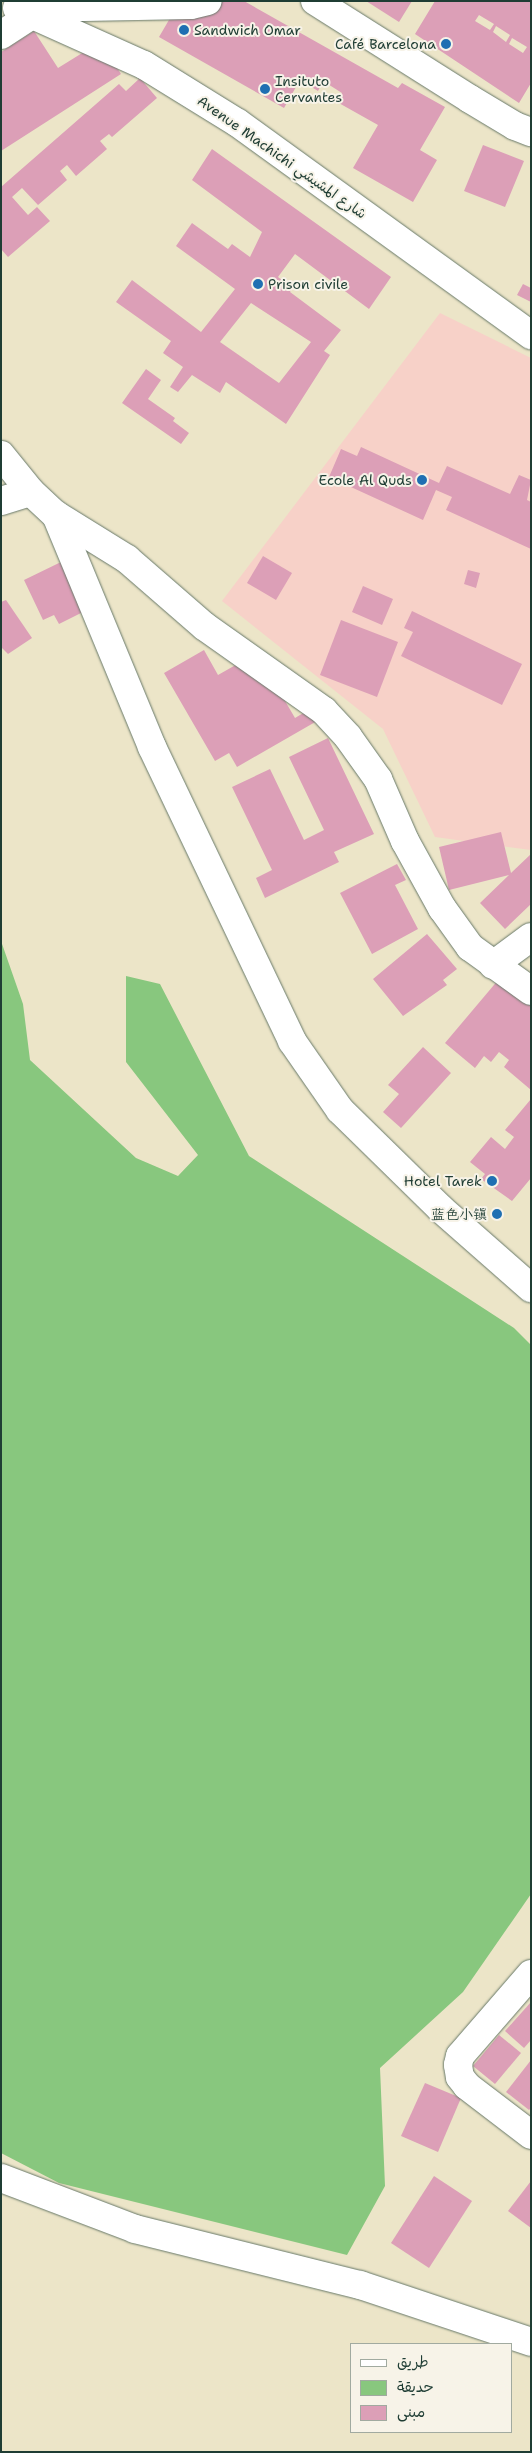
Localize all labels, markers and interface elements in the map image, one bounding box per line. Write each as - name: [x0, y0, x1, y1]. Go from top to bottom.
- place label: Sandwich Omar: [194, 22, 301, 38]
- marker: Sandwich Omar: [178, 24, 190, 36]
- place label: Café Barcelona: [335, 36, 436, 52]
- marker: Café Barcelona: [440, 38, 452, 50]
- place label: Insituto Cervantes: [275, 73, 342, 105]
- marker: Insituto Cervantes: [259, 83, 271, 95]
- street label: Avenue Machichi شارع المشيشي: [194, 92, 370, 222]
- place label: Prison civile: [268, 276, 348, 292]
- marker: Prison civile: [252, 278, 264, 290]
- place label: Ecole Al Quds: [319, 472, 412, 488]
- marker: Ecole Al Quds: [416, 474, 428, 486]
- place label: Hotel Tarek: [404, 1173, 482, 1189]
- marker: Hotel Tarek: [486, 1175, 498, 1187]
- place label: 蓝色小镇: [431, 1206, 487, 1222]
- marker: 蓝色小镇: [491, 1208, 503, 1220]
- legend: [350, 2343, 512, 2433]
- text: طريق: [397, 2352, 429, 2372]
- text: حديقة: [397, 2377, 434, 2397]
- text: مبنى: [397, 2402, 425, 2422]

